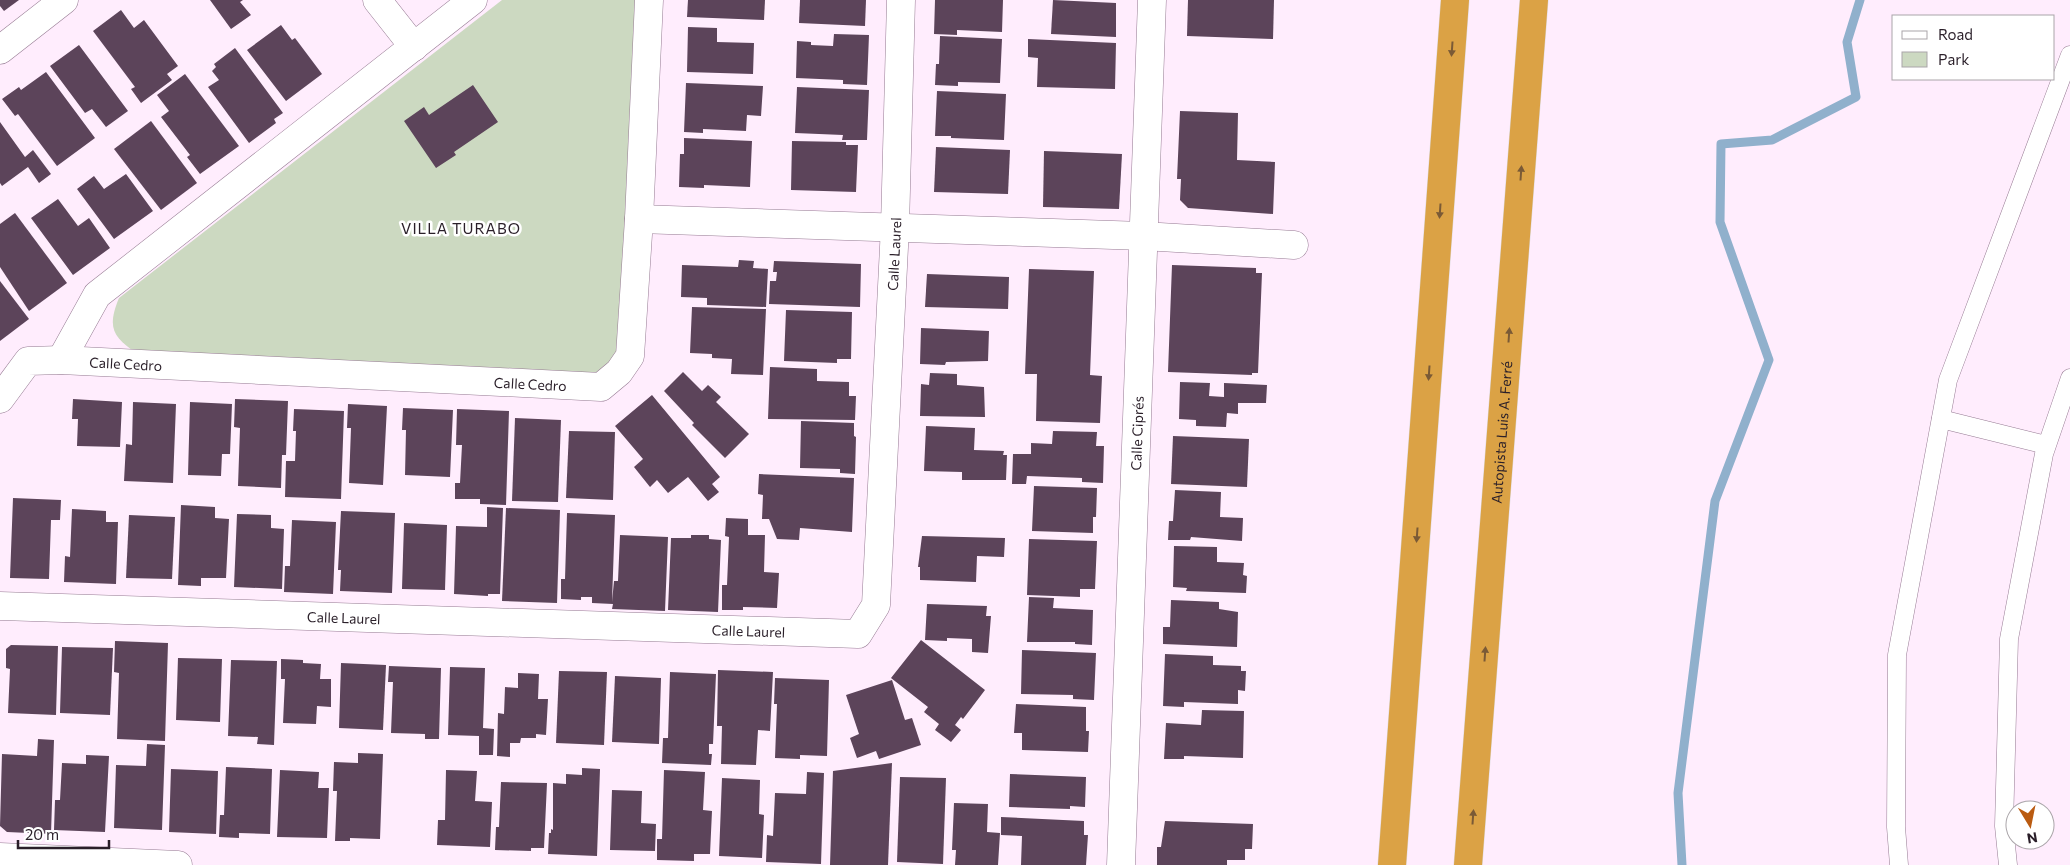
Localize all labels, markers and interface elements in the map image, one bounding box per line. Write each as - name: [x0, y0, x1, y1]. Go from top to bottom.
- legend: [1892, 15, 2055, 80]
- text: Road: [1938, 25, 1973, 43]
- one-way arrow: [1447, 41, 1455, 57]
- text: Park: [1938, 50, 1969, 68]
- one-way arrow: [1517, 165, 1525, 181]
- one-way arrow: [1436, 203, 1444, 219]
- street label: Calle Laurel: [883, 217, 904, 291]
- district label: VILLA TURABO: [401, 219, 521, 237]
- one-way arrow: [1505, 327, 1513, 343]
- street label: Calle Cedro: [89, 353, 163, 374]
- street label: Autopista Luis A. Ferré: [1487, 360, 1515, 504]
- one-way arrow: [1424, 365, 1432, 381]
- street label: Calle Cedro: [493, 373, 567, 394]
- street label: Calle Ciprés: [1127, 396, 1146, 471]
- one-way arrow: [1413, 527, 1421, 543]
- street label: Calle Laurel: [307, 608, 381, 627]
- street label: Calle Laurel: [712, 621, 786, 640]
- one-way arrow: [1481, 646, 1489, 662]
- north arrow: [2005, 800, 2055, 850]
- one-way arrow: [1469, 808, 1477, 824]
- scale bar: [18, 818, 109, 850]
- text: 20 m: [25, 825, 59, 843]
- text: N: [2026, 829, 2039, 848]

